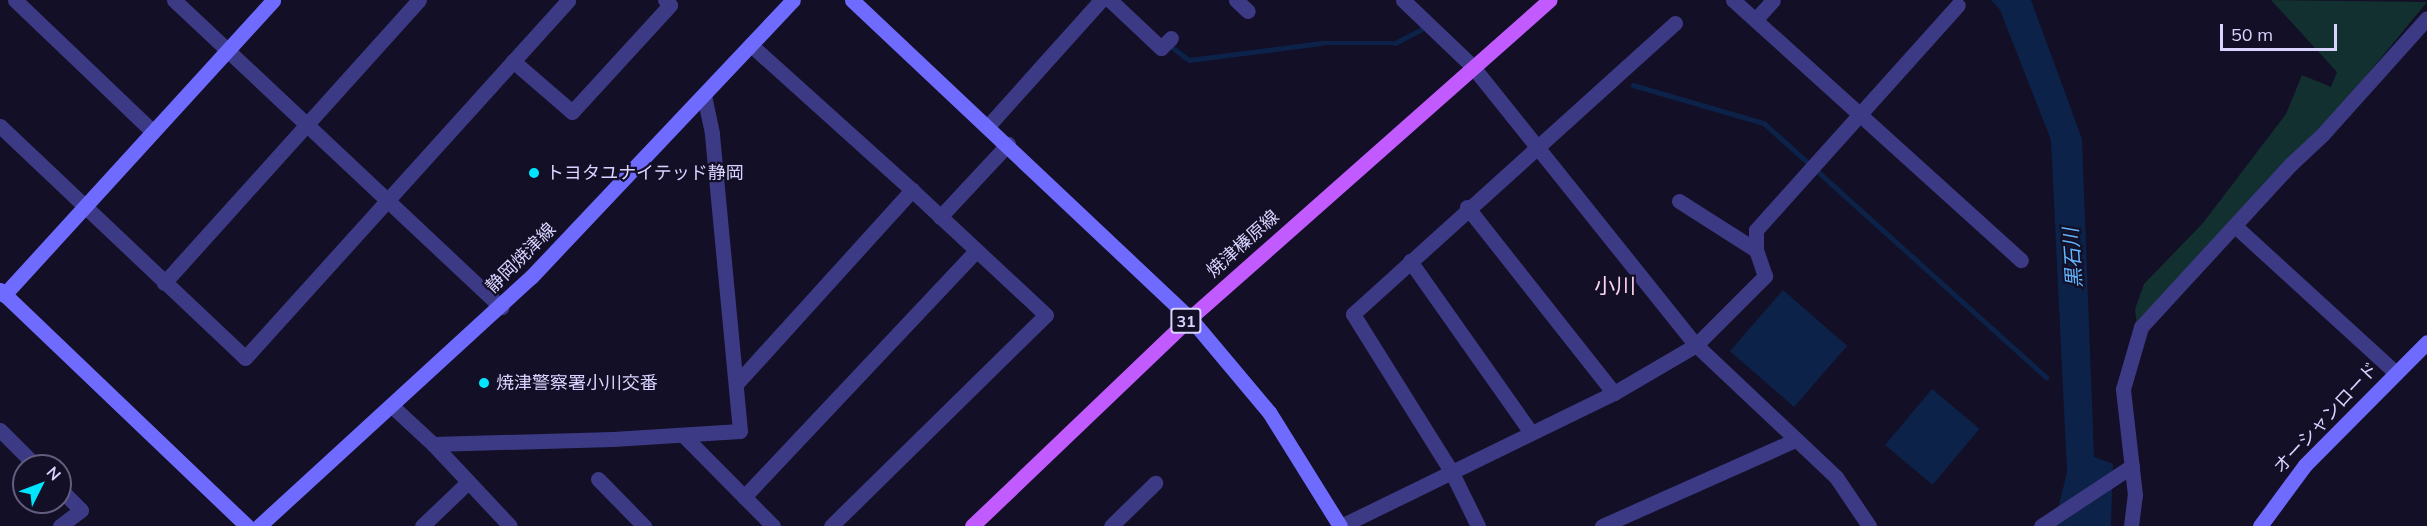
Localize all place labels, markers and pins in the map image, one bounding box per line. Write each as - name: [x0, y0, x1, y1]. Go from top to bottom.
- place label: トヨタユナイテッド静岡: [546, 162, 744, 184]
- marker: トヨタユナイテッド静岡: [527, 166, 541, 180]
- place label: 焼津警察署小川交番: [496, 372, 658, 394]
- marker: 焼津警察署小川交番: [477, 376, 491, 390]

